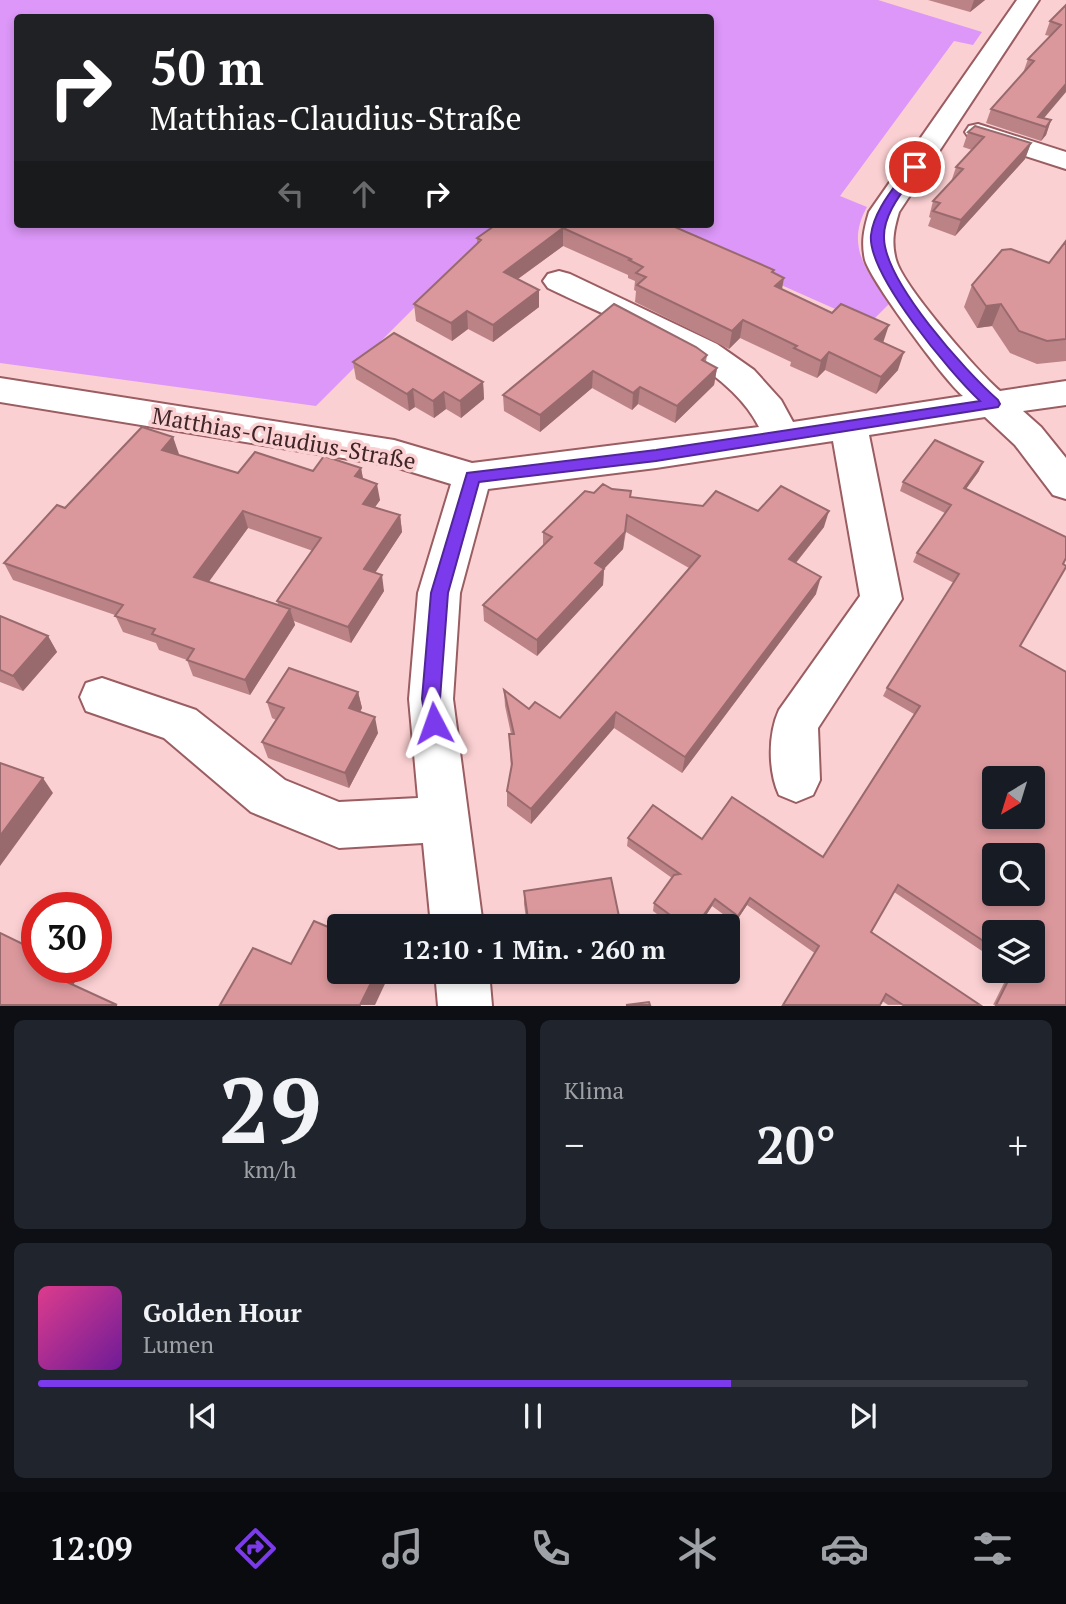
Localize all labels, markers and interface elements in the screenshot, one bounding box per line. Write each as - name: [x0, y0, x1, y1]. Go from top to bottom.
- text: 50 m: [150, 34, 264, 99]
- icon: right: [35, 42, 126, 133]
- text: Matthias-Claudius-Straße: [150, 97, 522, 139]
- pin: [885, 137, 945, 197]
- icon: arrive: [896, 148, 934, 186]
- icon: left: [272, 175, 310, 213]
- icon: ahead: [345, 175, 383, 213]
- icon: right: [418, 175, 456, 213]
- street label: Matthias-Claudius-Straße: [150, 400, 418, 476]
- position arrow: [397, 686, 471, 760]
- north arrow: [982, 766, 1045, 830]
- map controls: [982, 766, 1045, 983]
- button: search: [982, 843, 1045, 906]
- speed limit sign: 30: [21, 892, 112, 983]
- button: layers: [982, 920, 1045, 983]
- text: 12:10 · 1 Min. · 260 m: [401, 932, 666, 966]
- text: 29: [219, 1048, 321, 1169]
- text: Klima: [564, 1075, 624, 1106]
- text: 20°: [756, 1110, 836, 1179]
- text: −: [564, 1120, 584, 1170]
- text: +: [1008, 1120, 1028, 1170]
- text: km/h: [243, 1154, 297, 1185]
- text: Golden Hour: [143, 1295, 302, 1329]
- text: Lumen: [143, 1329, 214, 1360]
- icon: previous: [184, 1397, 222, 1435]
- icon: pause: [514, 1397, 552, 1435]
- icon: next: [844, 1397, 882, 1435]
- icon: directions: [231, 1524, 280, 1573]
- icon: music: [378, 1524, 427, 1573]
- icon: phone: [526, 1524, 575, 1573]
- icon: climate: [673, 1524, 722, 1573]
- icon: car: [820, 1524, 869, 1573]
- icon: filters: [968, 1524, 1017, 1573]
- text: 12:09: [49, 1527, 132, 1569]

